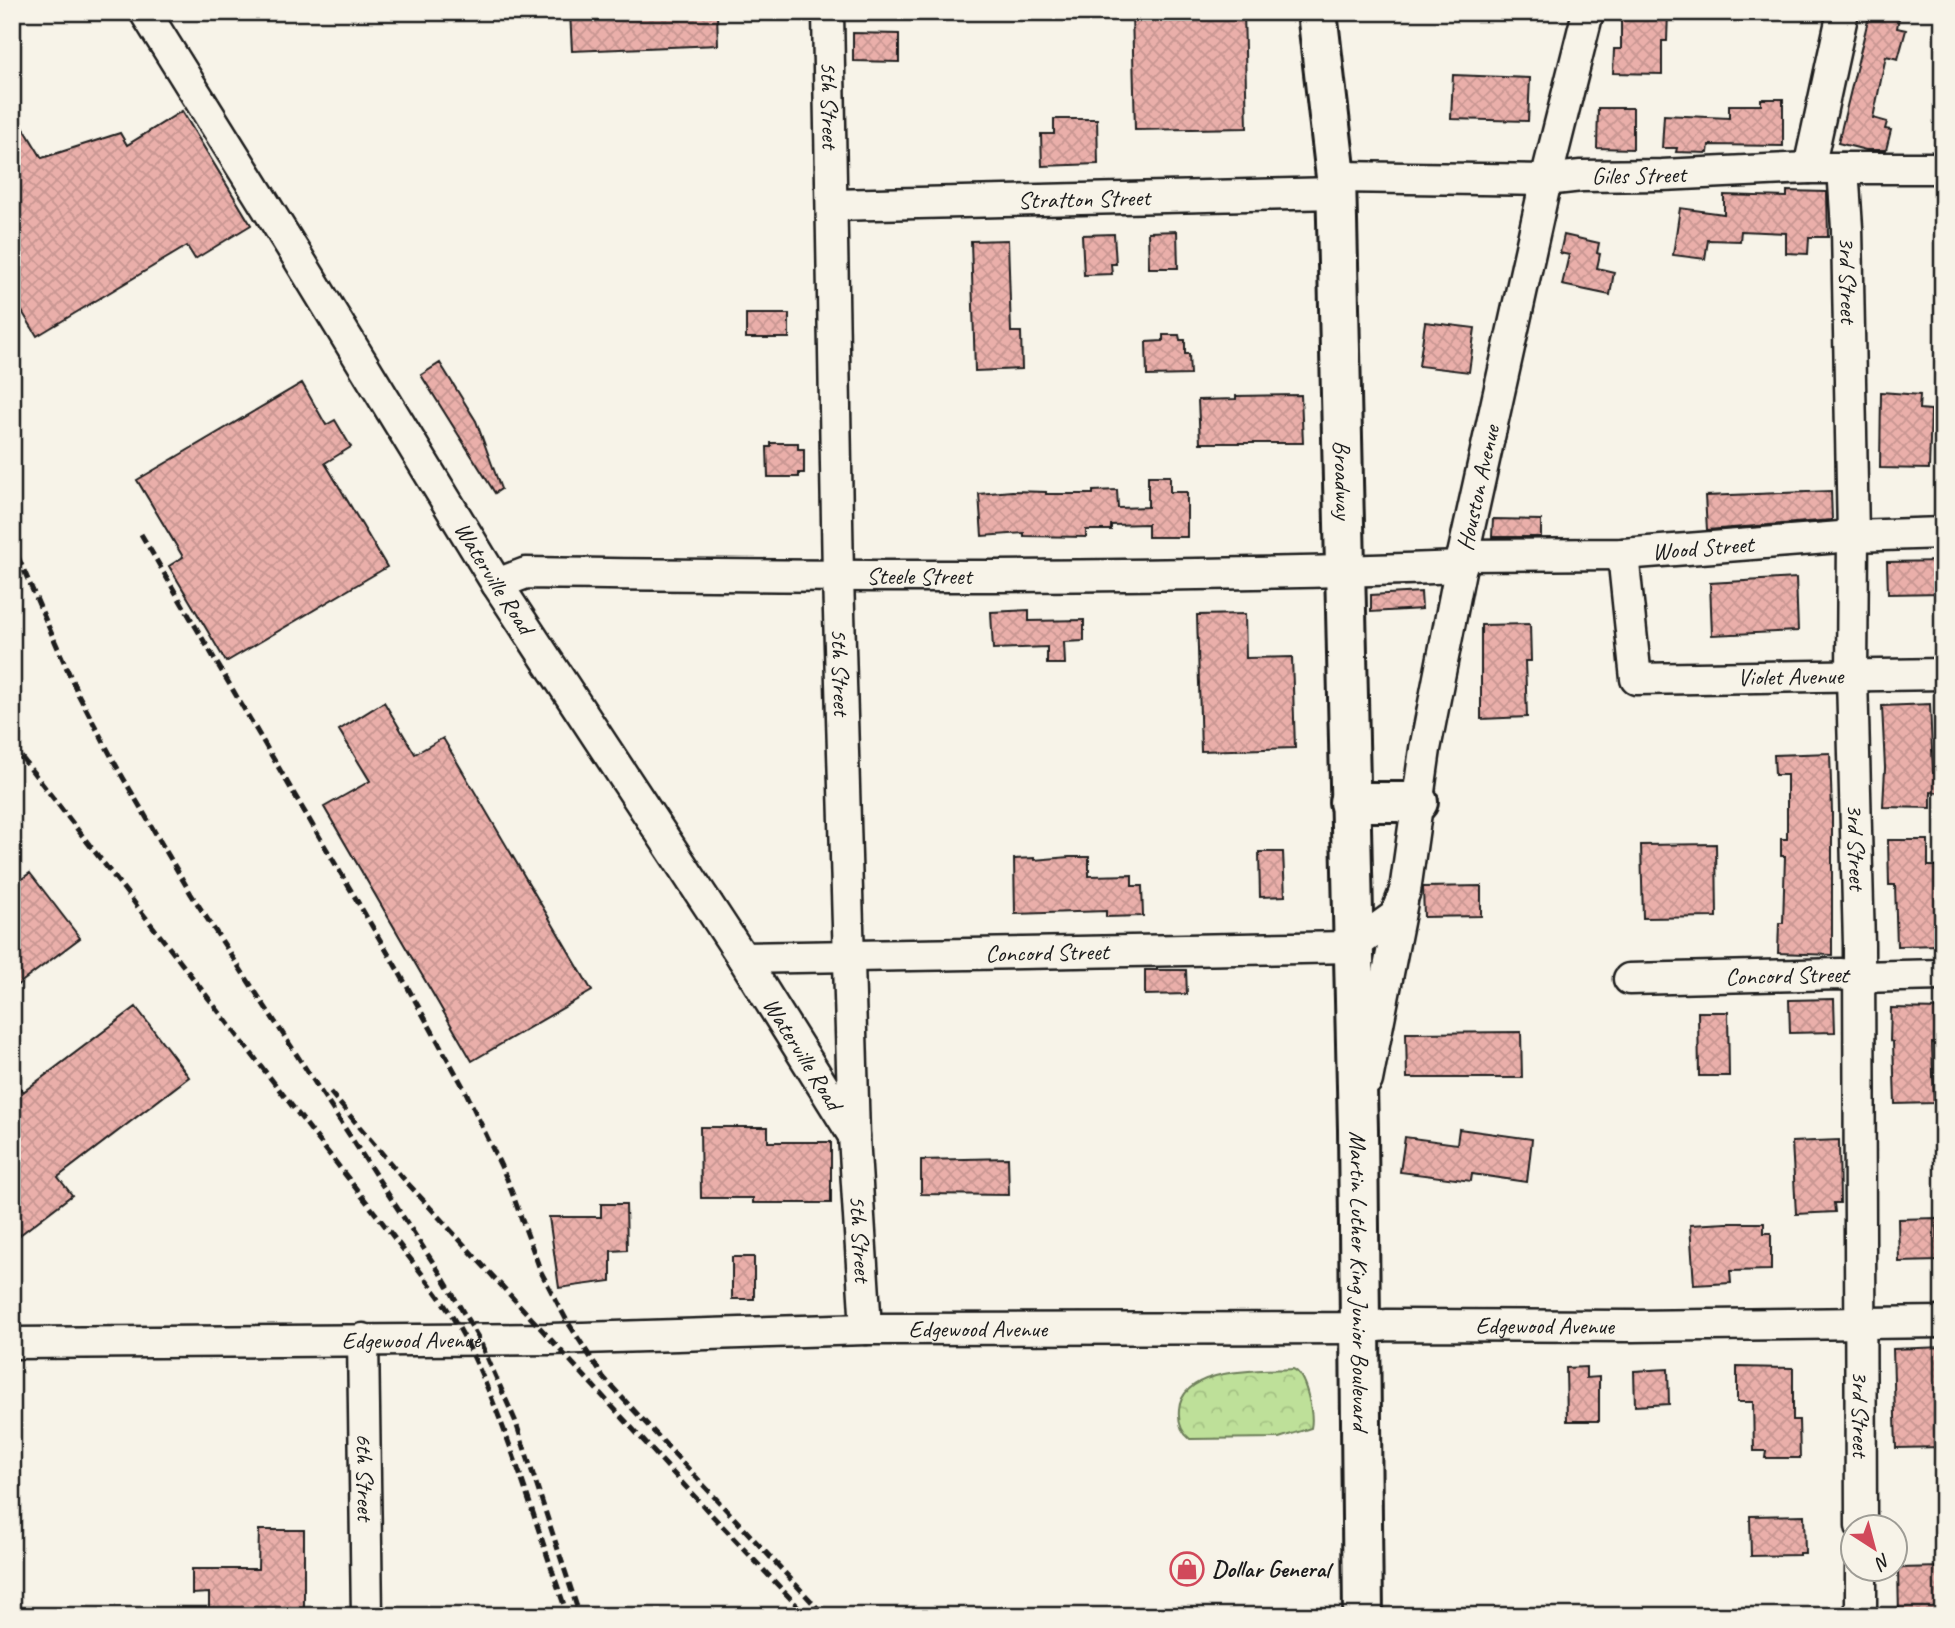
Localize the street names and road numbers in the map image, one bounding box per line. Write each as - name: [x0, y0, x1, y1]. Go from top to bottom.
- street label: 5th Street: [814, 61, 845, 151]
- street label: Giles Street: [1591, 159, 1689, 191]
- street label: Stratton Street: [1018, 182, 1152, 216]
- street label: 3rd Street: [1832, 236, 1864, 325]
- street label: Houston Avenue: [1449, 420, 1507, 553]
- street label: Broadway: [1327, 440, 1359, 522]
- street label: Waterville Road: [448, 516, 543, 643]
- street label: Wood Street: [1651, 529, 1756, 567]
- street label: Steele Street: [866, 561, 974, 591]
- street label: 5th Street: [824, 628, 857, 718]
- street label: Violet Avenue: [1737, 661, 1846, 692]
- street label: 3rd Street: [1840, 803, 1873, 892]
- street label: Concord Street: [985, 936, 1111, 969]
- street label: Concord Street: [1725, 959, 1853, 992]
- street label: Waterville Road: [756, 992, 851, 1118]
- street label: Martin Luther King Junior Boulevard: [1343, 1131, 1376, 1434]
- street label: 5th Street: [843, 1194, 878, 1285]
- street label: Edgewood Avenue: [1475, 1310, 1616, 1341]
- street label: Edgewood Avenue: [909, 1314, 1049, 1344]
- street label: Edgewood Avenue: [342, 1325, 483, 1356]
- street label: 3rd Street: [1845, 1370, 1876, 1459]
- street label: 6th Street: [349, 1433, 381, 1523]

